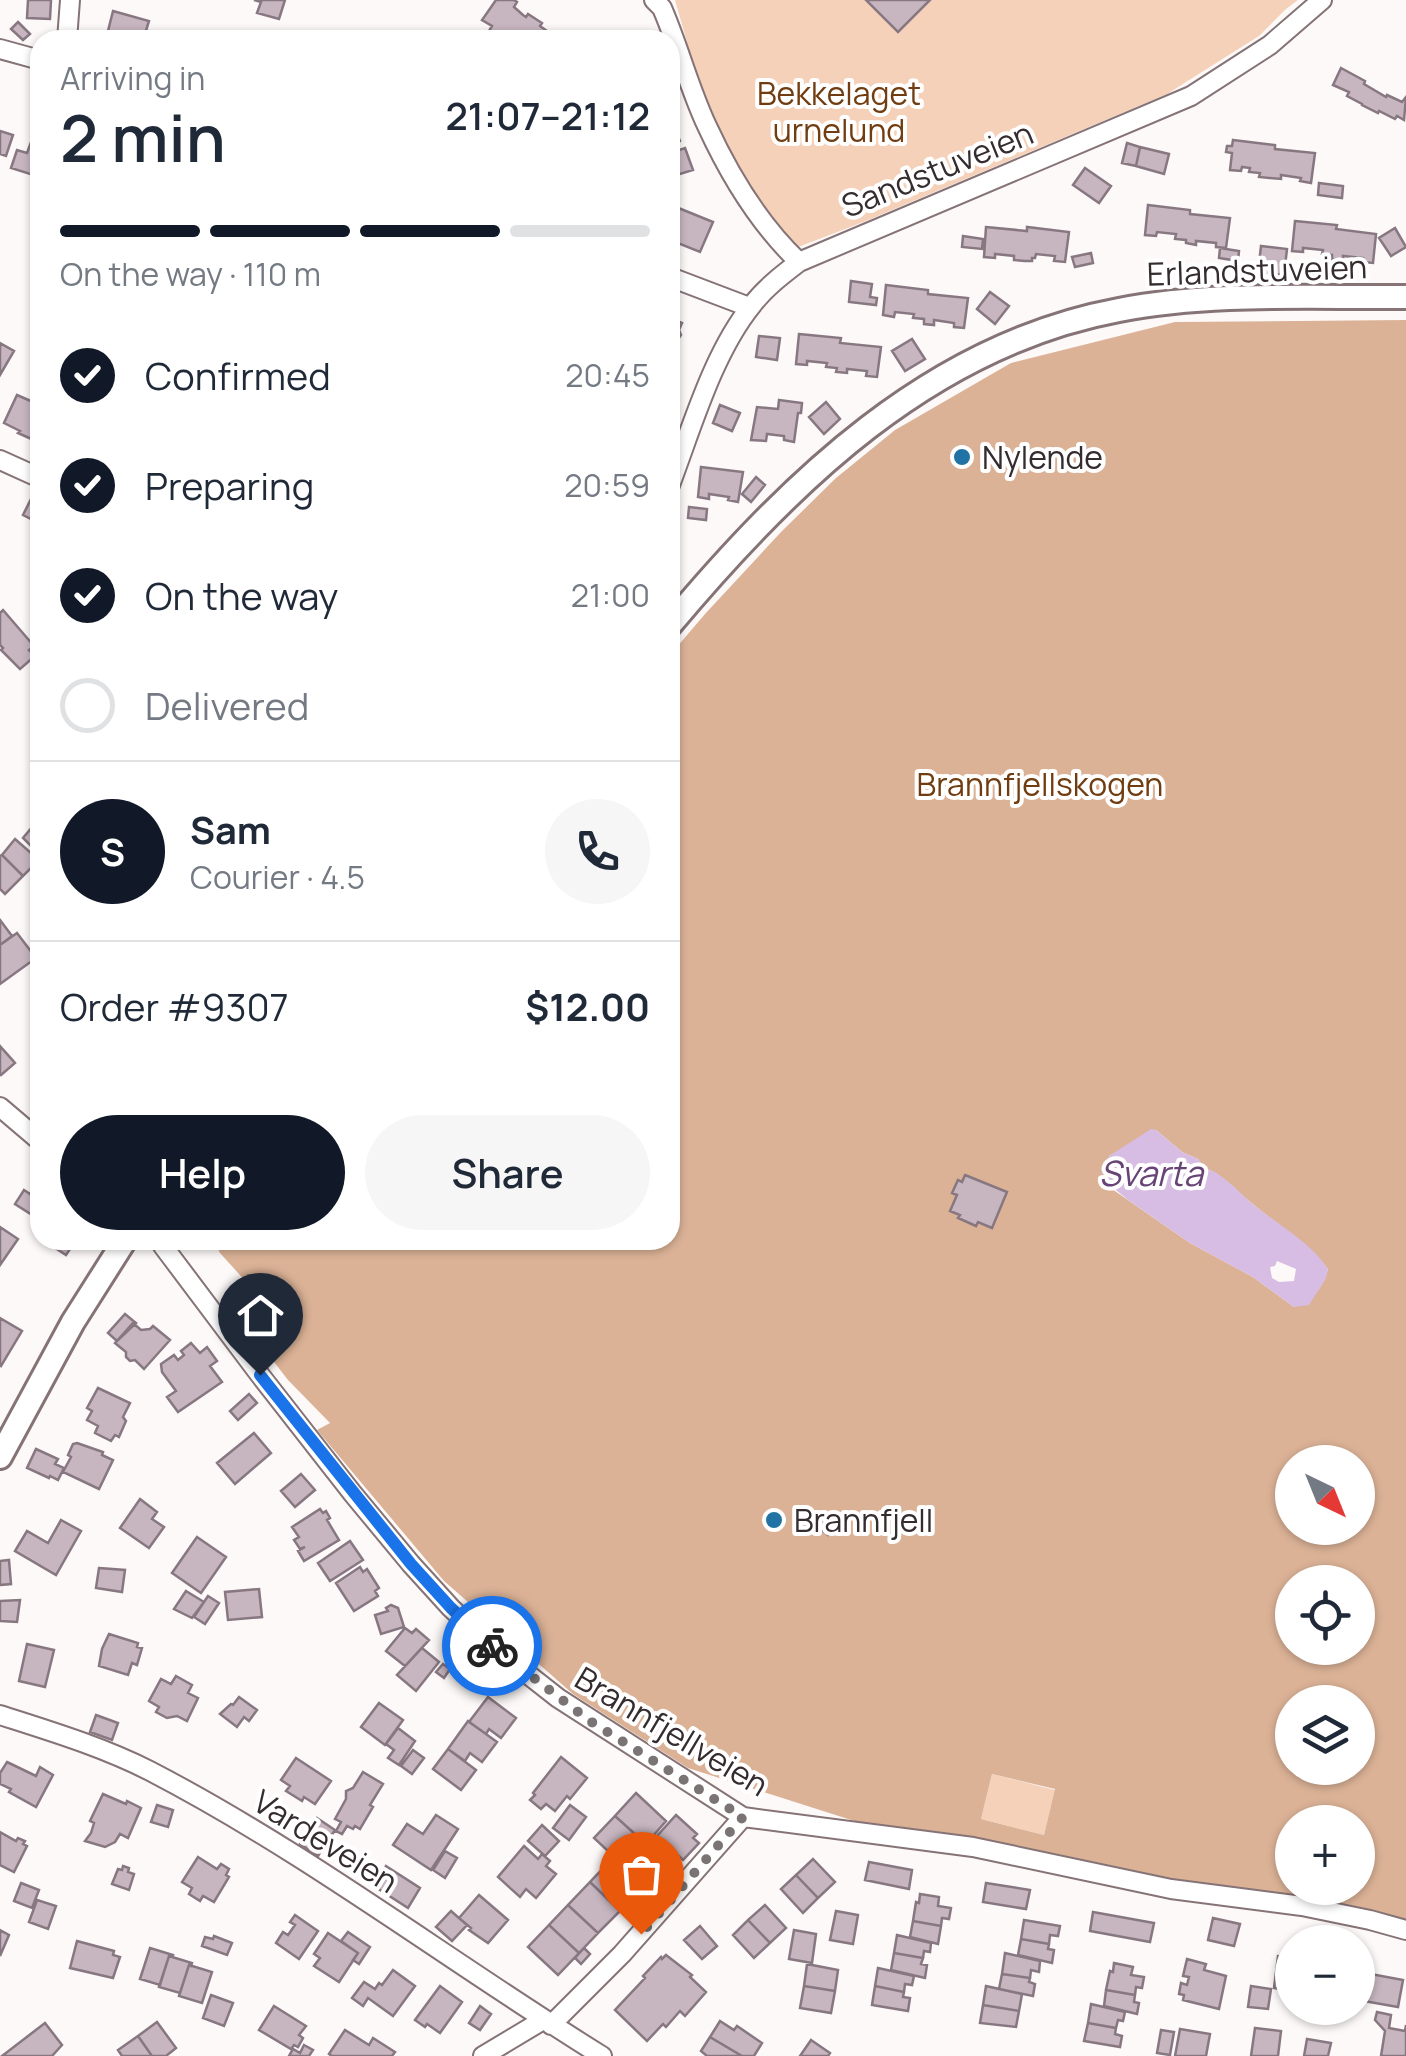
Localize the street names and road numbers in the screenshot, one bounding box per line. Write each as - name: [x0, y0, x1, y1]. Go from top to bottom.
- street label: Sandstuveien: [835, 111, 1039, 227]
- street label: Erlandstuveien: [1146, 244, 1368, 296]
- street label: Brannfjellveien: [567, 1656, 777, 1806]
- street label: Vardeveien: [245, 1779, 407, 1903]

